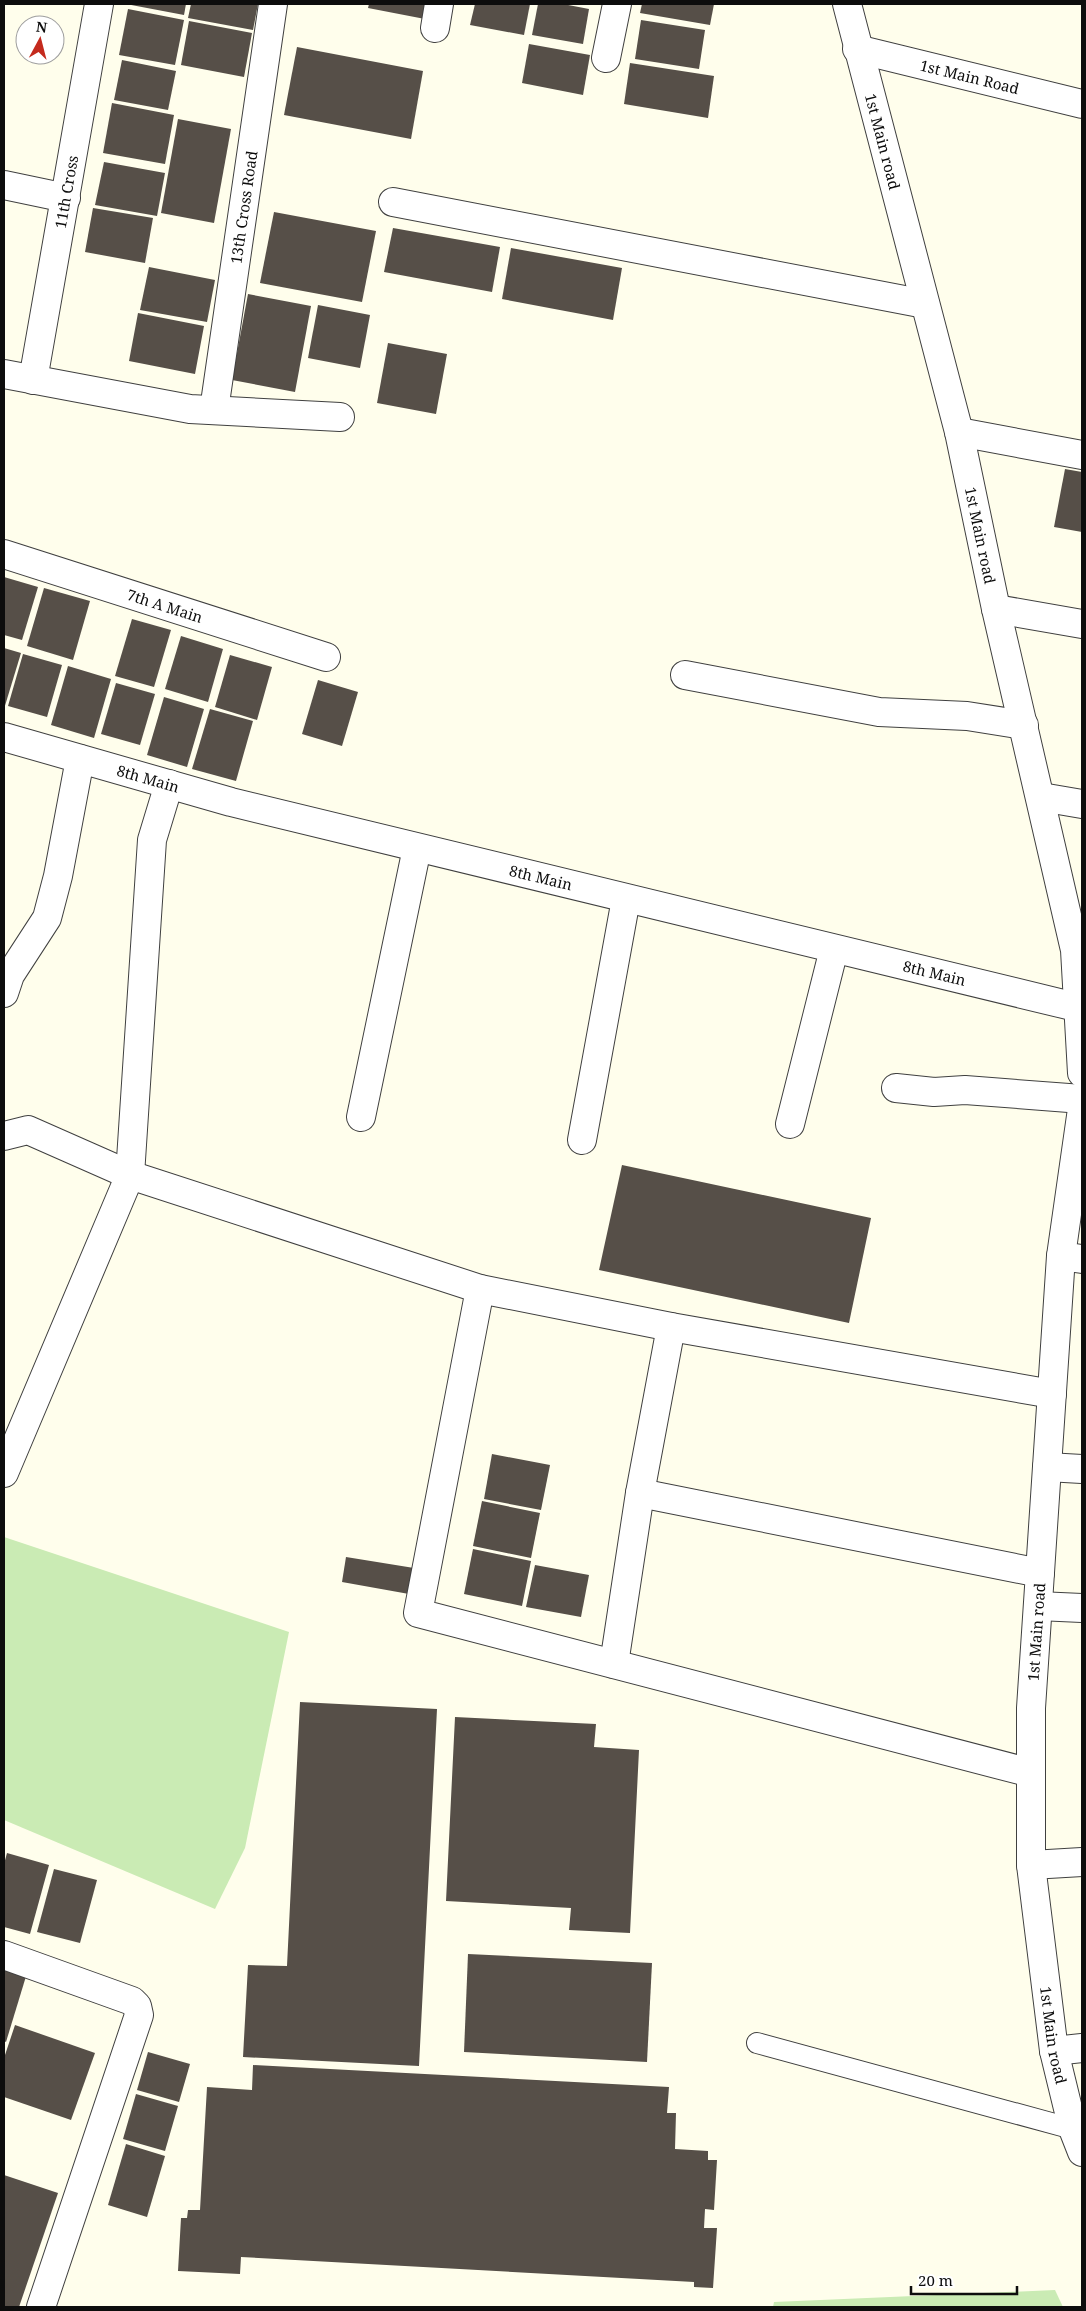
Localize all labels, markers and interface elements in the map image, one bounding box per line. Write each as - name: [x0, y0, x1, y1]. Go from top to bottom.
- north arrow: [15, 15, 65, 65]
- text: N: [35, 16, 48, 37]
- street label: 1st Main Road: [918, 55, 1021, 98]
- street label: 1st Main road: [861, 91, 905, 192]
- street label: 13th Cross Road: [225, 149, 262, 265]
- street label: 11th Cross: [50, 153, 82, 230]
- street label: 1st Main road: [961, 485, 1000, 586]
- street label: 7th A Main: [124, 584, 206, 627]
- street label: 8th Main: [115, 760, 182, 797]
- street label: 8th Main: [507, 860, 575, 895]
- street label: 8th Main: [901, 955, 968, 990]
- street label: 1st Main road: [1023, 1582, 1049, 1682]
- street label: 1st Main road: [1036, 1985, 1072, 2086]
- scale bar: [911, 2264, 1017, 2296]
- text: 20 m: [918, 2270, 953, 2290]

